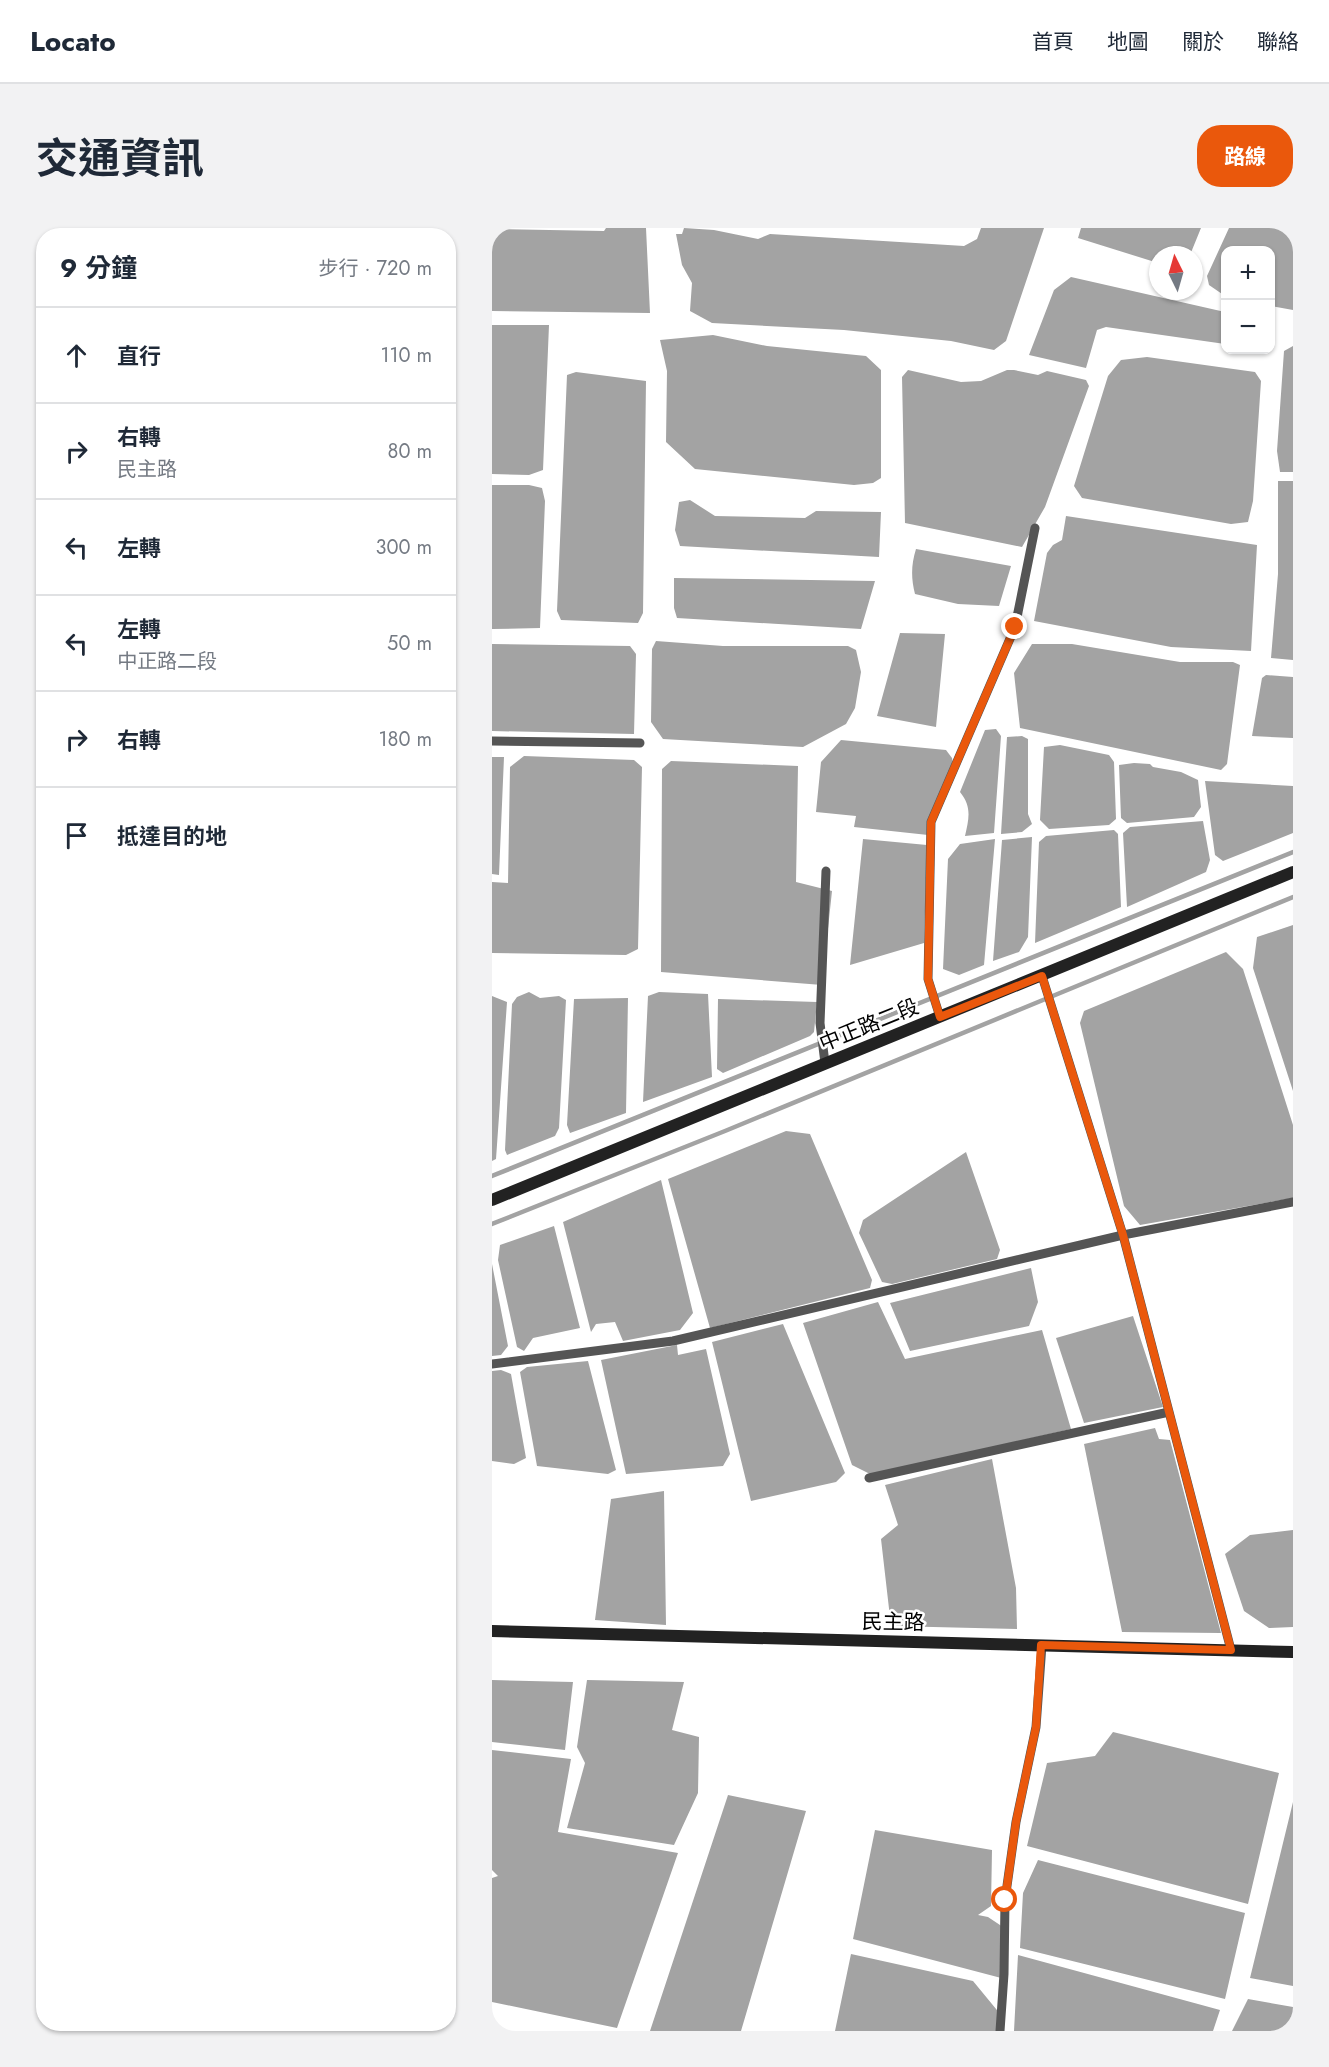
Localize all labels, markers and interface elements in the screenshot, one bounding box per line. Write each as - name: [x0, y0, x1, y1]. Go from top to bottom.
- text: Locato: [30, 21, 116, 62]
- text: 首頁: [1032, 27, 1074, 57]
- text: 地圖: [1107, 27, 1149, 57]
- text: 關於: [1182, 27, 1224, 57]
- text: 聯絡: [1257, 27, 1299, 57]
- button: 路線: [1197, 125, 1293, 187]
- text: 交通資訊: [36, 128, 204, 189]
- north arrow: [1149, 246, 1203, 300]
- map controls: [1221, 246, 1275, 354]
- button: +: [1221, 246, 1275, 300]
- text: 9 分鐘: [60, 249, 137, 287]
- text: 步行 · 720 m: [319, 254, 432, 283]
- button: −: [1221, 300, 1275, 354]
- icon: ahead: [60, 339, 93, 372]
- text: 直行: [117, 340, 161, 372]
- text: 110 m: [380, 341, 432, 370]
- text: 右轉: [117, 421, 161, 453]
- icon: right: [60, 435, 93, 468]
- text: 80 m: [387, 437, 432, 466]
- text: 民主路: [117, 455, 177, 484]
- icon: left: [60, 531, 93, 564]
- text: 左轉: [117, 532, 161, 564]
- text: 300 m: [375, 533, 432, 562]
- text: 左轉: [117, 613, 161, 645]
- route end: [1001, 613, 1027, 639]
- icon: left: [60, 627, 93, 660]
- text: 50 m: [387, 629, 432, 658]
- text: 中正路二段: [117, 647, 217, 676]
- icon: right: [60, 723, 93, 756]
- text: 右轉: [117, 724, 161, 756]
- text: 180 m: [378, 725, 432, 754]
- icon: arrive: [60, 819, 93, 852]
- text: 抵達目的地: [117, 820, 227, 852]
- street label: 中正路二段: [815, 991, 923, 1059]
- street label: 民主路: [861, 1606, 925, 1638]
- route start: [991, 1886, 1017, 1912]

